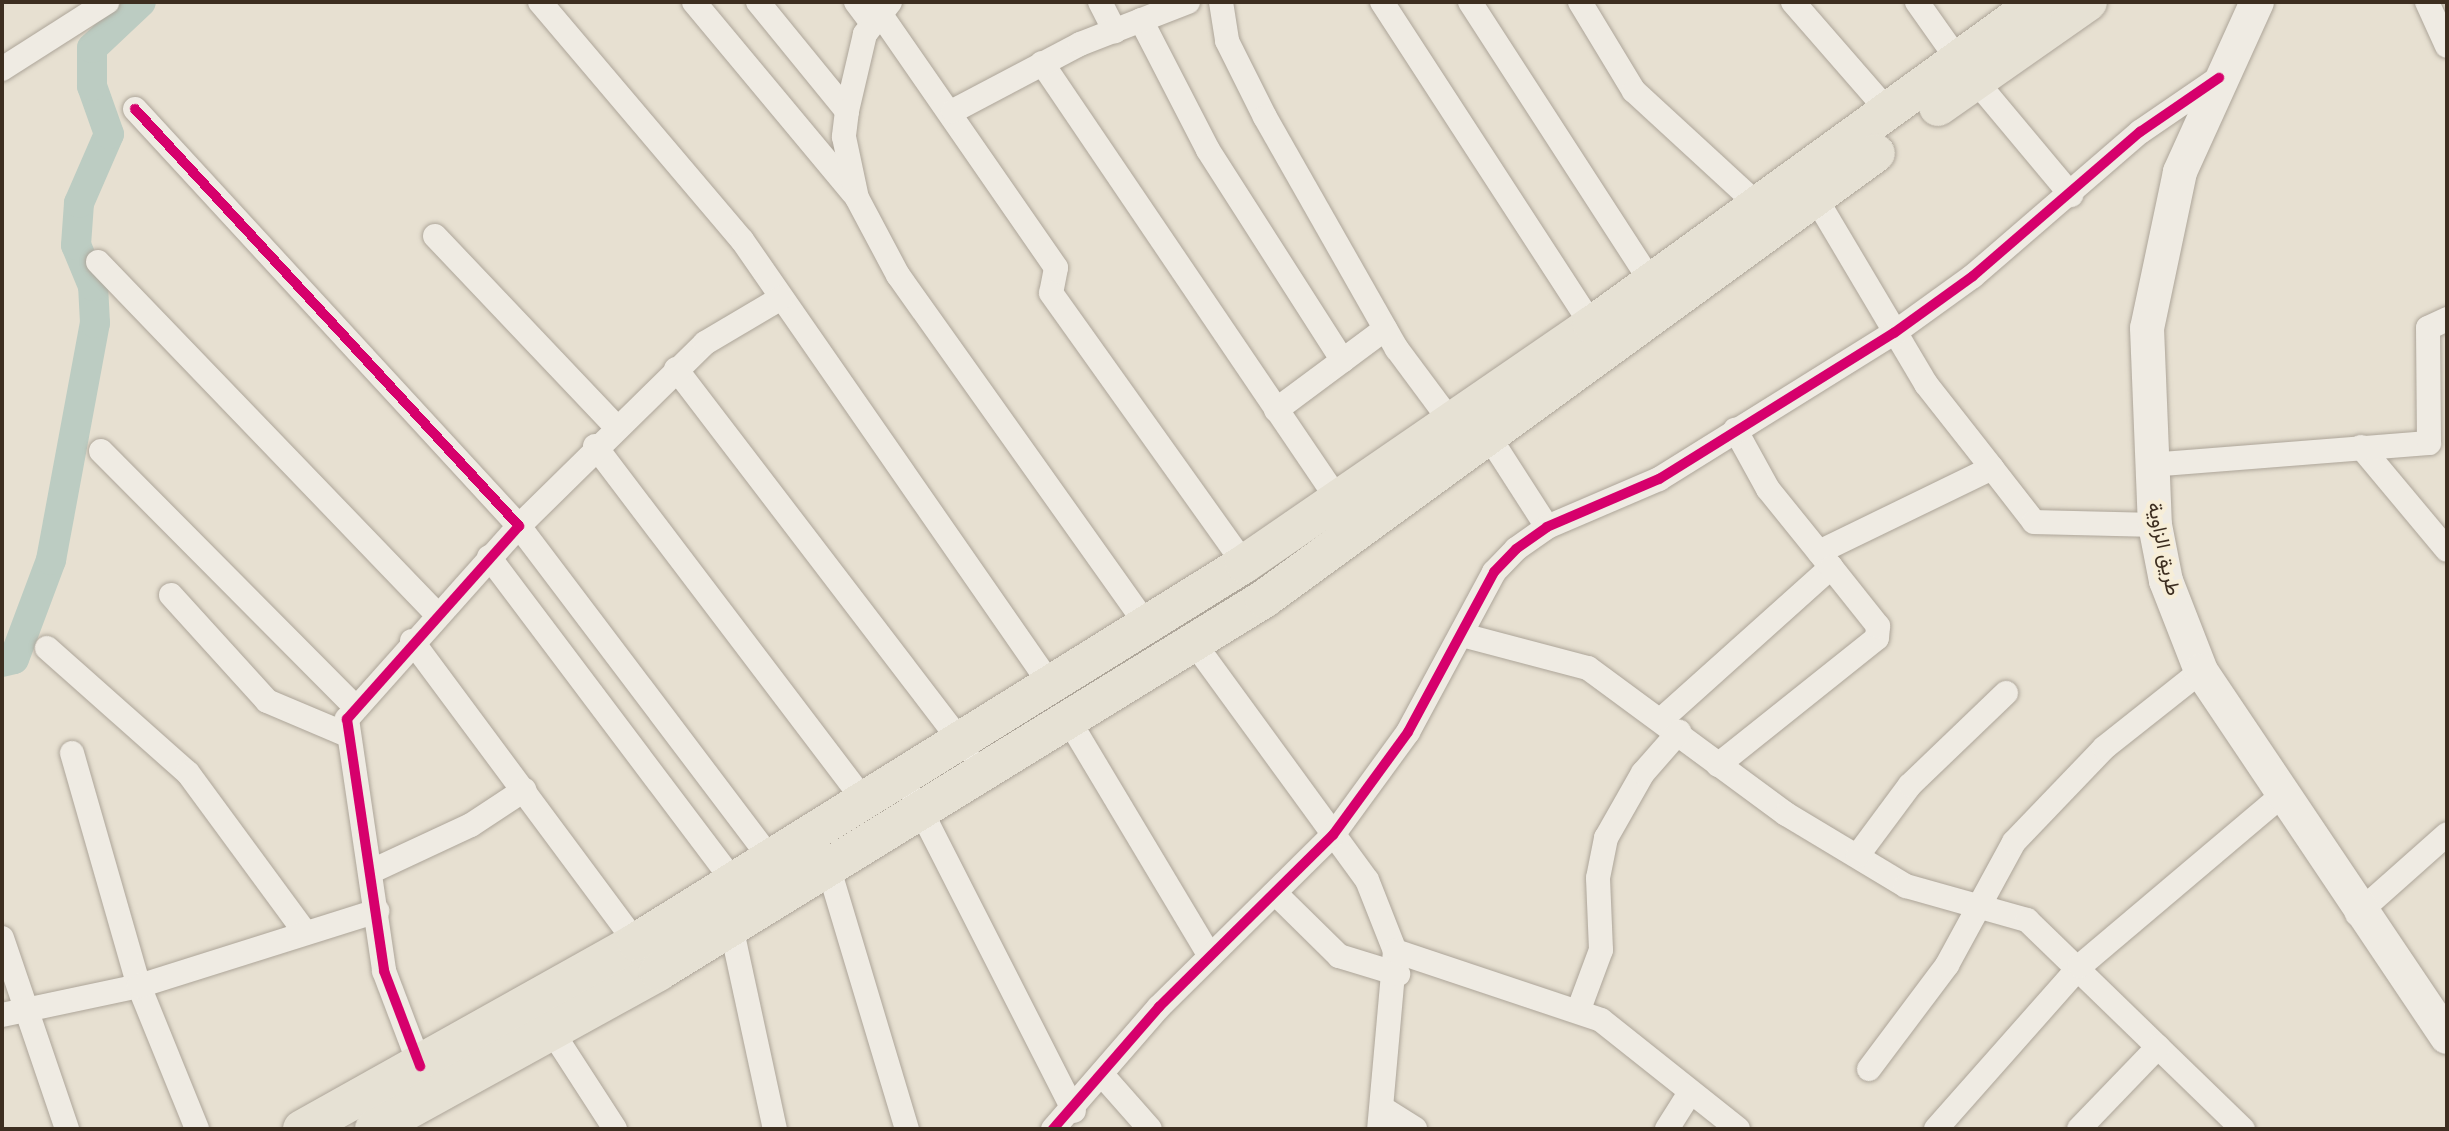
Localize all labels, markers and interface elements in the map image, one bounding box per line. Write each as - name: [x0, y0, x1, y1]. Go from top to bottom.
- street label: طريق الزاوية: [2142, 500, 2186, 598]

